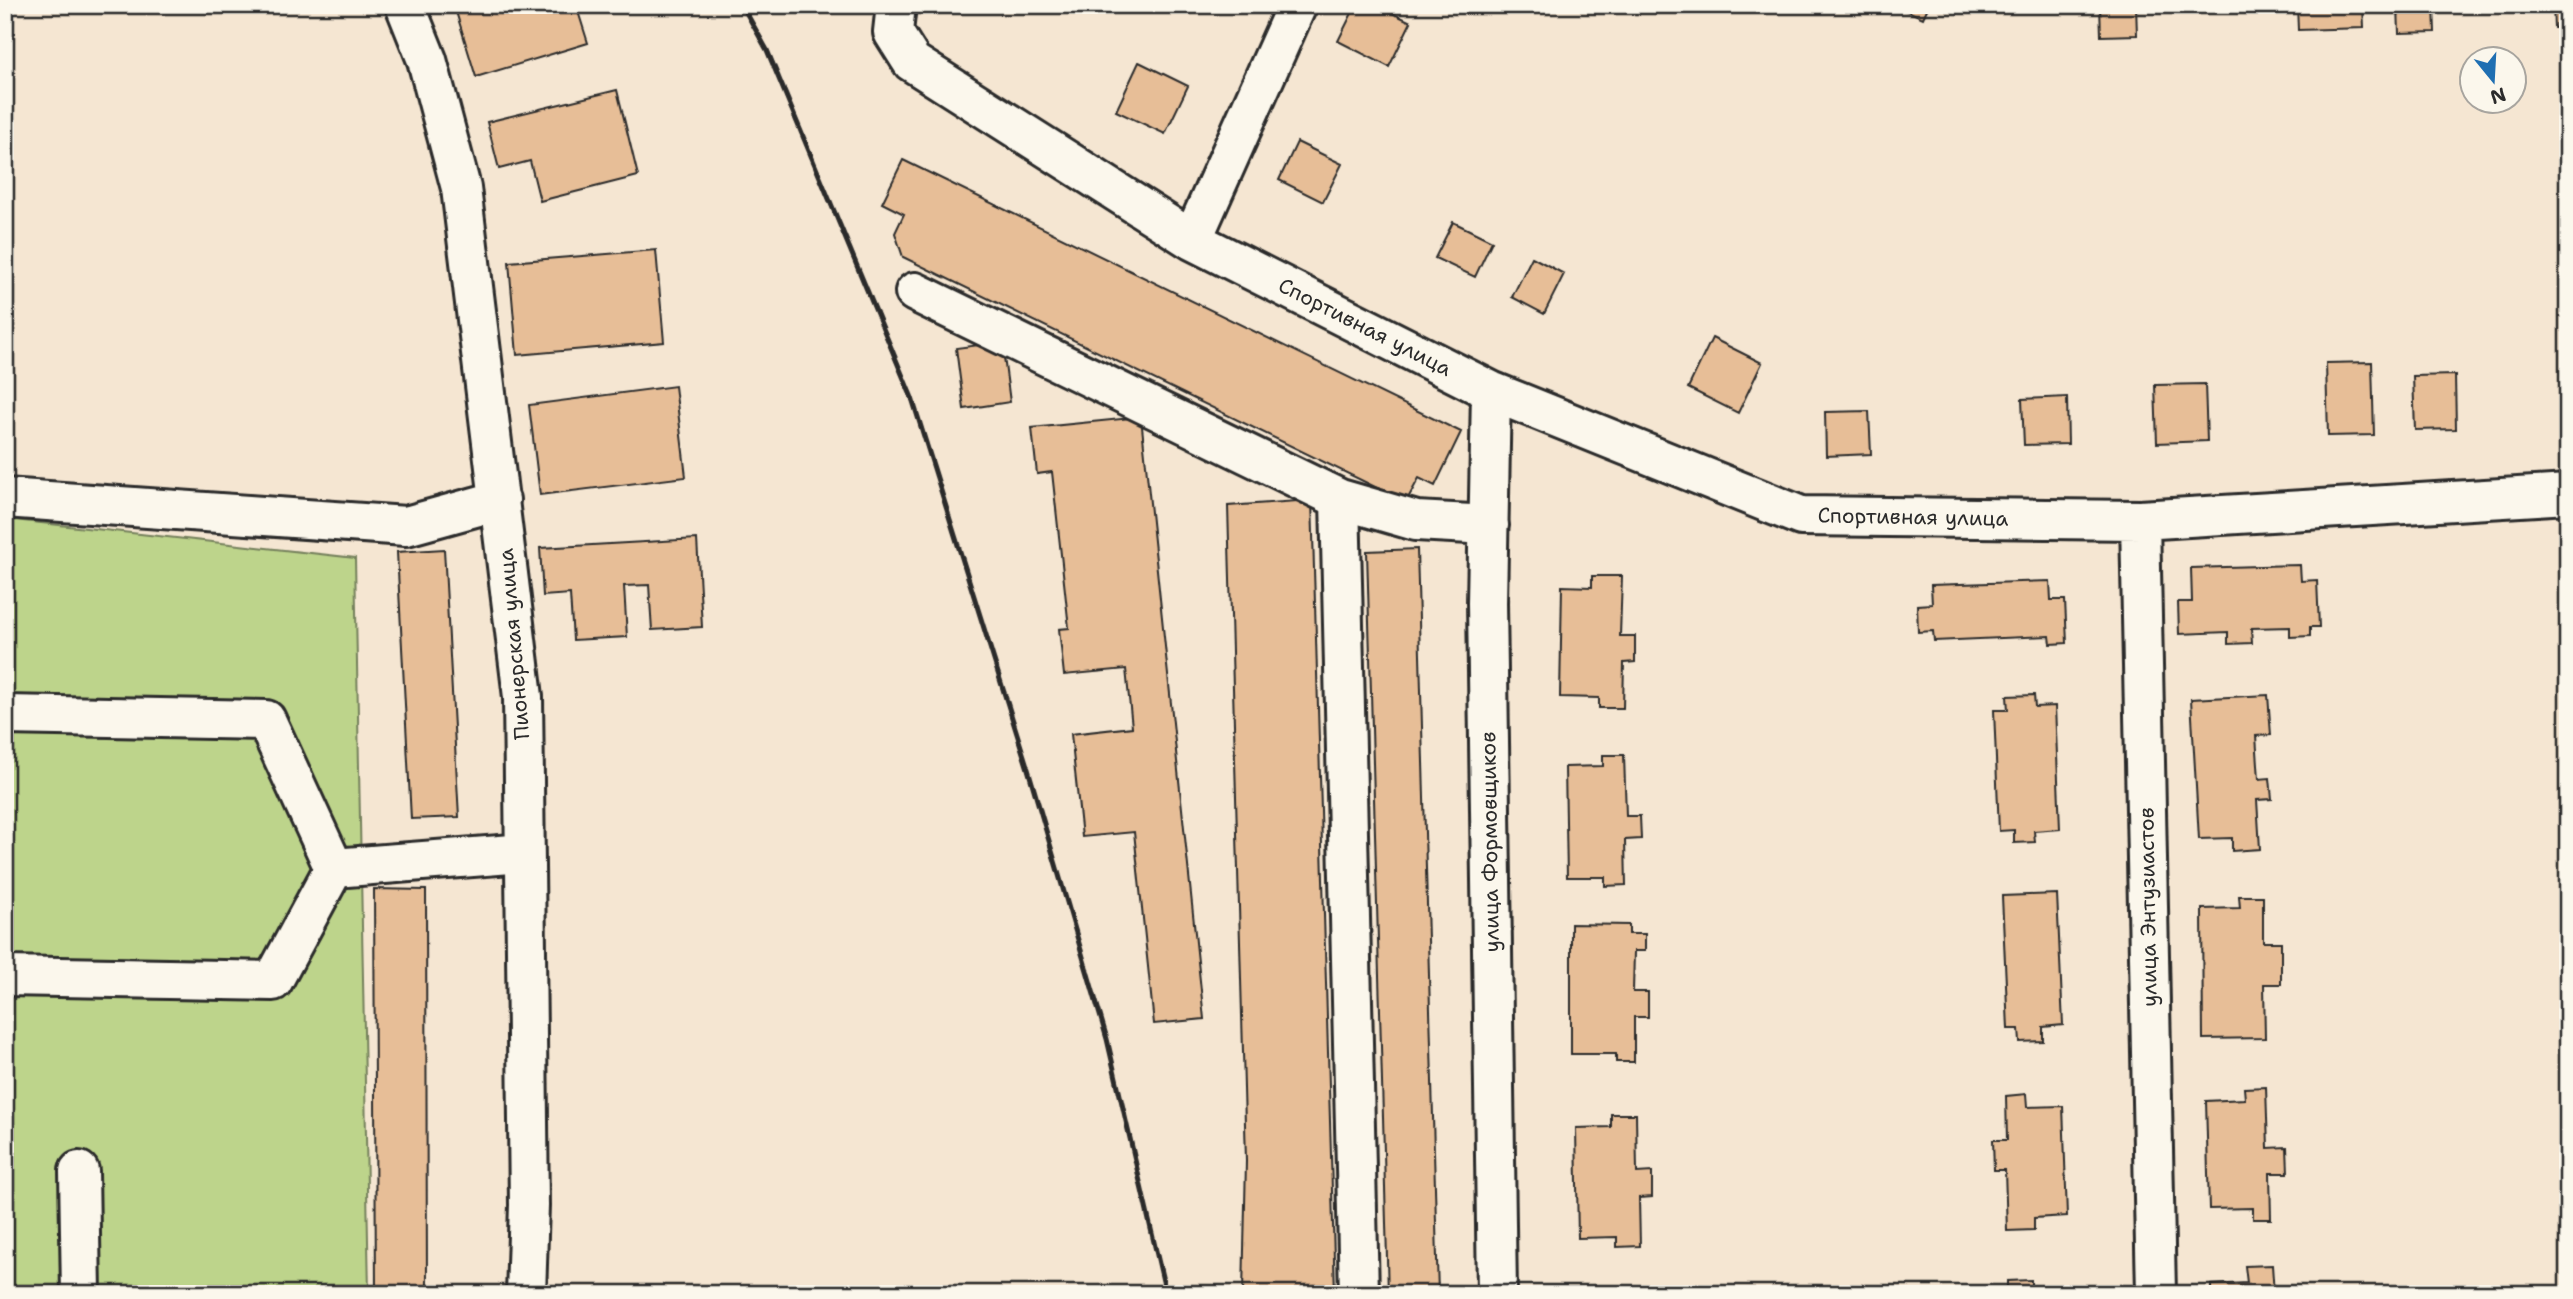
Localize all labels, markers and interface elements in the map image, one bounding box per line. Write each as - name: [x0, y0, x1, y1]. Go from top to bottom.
- north arrow: [2458, 46, 2528, 116]
- text: N: [2487, 81, 2509, 110]
- street label: Спортивная улица: [1274, 271, 1456, 383]
- street label: Спортивная улица: [1817, 501, 2009, 533]
- street label: Пионерская улица: [492, 547, 536, 741]
- street label: улица Формовщиков: [1474, 731, 1506, 953]
- street label: улица Энтузиастов: [2132, 807, 2164, 1007]

